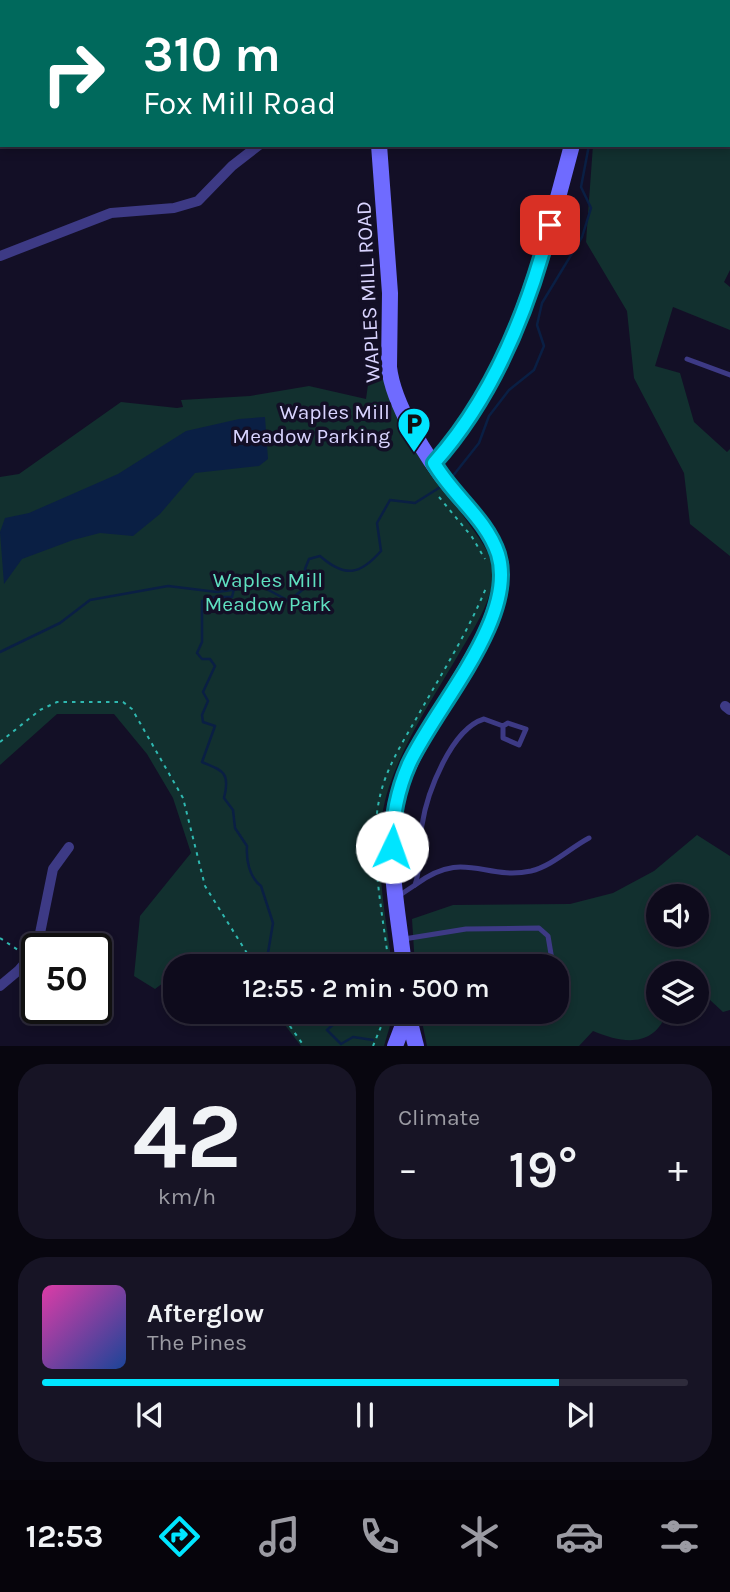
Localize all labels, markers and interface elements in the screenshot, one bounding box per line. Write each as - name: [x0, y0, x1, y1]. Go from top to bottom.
- text: 310 m: [143, 26, 281, 83]
- icon: right: [28, 28, 119, 119]
- text: Fox Mill Road: [143, 85, 336, 122]
- pin: [520, 195, 580, 255]
- street label: WAPLES MILL ROAD: [351, 201, 385, 383]
- icon: arrive: [531, 206, 569, 244]
- place label: Waples Mill Meadow Parking: [232, 400, 390, 448]
- parking icon: Waples Mill Meadow Parking: [395, 405, 433, 454]
- park label: Waples Mill Meadow Park: [205, 568, 332, 616]
- position arrow: [355, 810, 429, 884]
- map controls: [646, 884, 709, 1024]
- button: sound: [646, 884, 709, 947]
- speed limit sign: 50: [21, 933, 112, 1024]
- button: layers: [646, 961, 709, 1024]
- text: 12:55 · 2 min · 500 m: [242, 973, 490, 1004]
- text: 42: [132, 1084, 242, 1190]
- text: Climate: [398, 1104, 480, 1131]
- text: 19°: [509, 1139, 577, 1200]
- text: −: [398, 1147, 418, 1192]
- text: +: [668, 1147, 688, 1192]
- text: km/h: [158, 1183, 216, 1210]
- text: Afterglow: [147, 1298, 264, 1329]
- text: The Pines: [147, 1329, 247, 1356]
- icon: previous: [131, 1396, 169, 1434]
- icon: pause: [346, 1396, 384, 1434]
- icon: next: [561, 1396, 599, 1434]
- icon: directions: [155, 1512, 204, 1561]
- icon: music: [255, 1512, 304, 1561]
- icon: phone: [355, 1512, 404, 1561]
- icon: climate: [455, 1512, 504, 1561]
- icon: car: [555, 1512, 604, 1561]
- icon: filters: [655, 1512, 704, 1561]
- text: 12:53: [26, 1518, 103, 1555]

